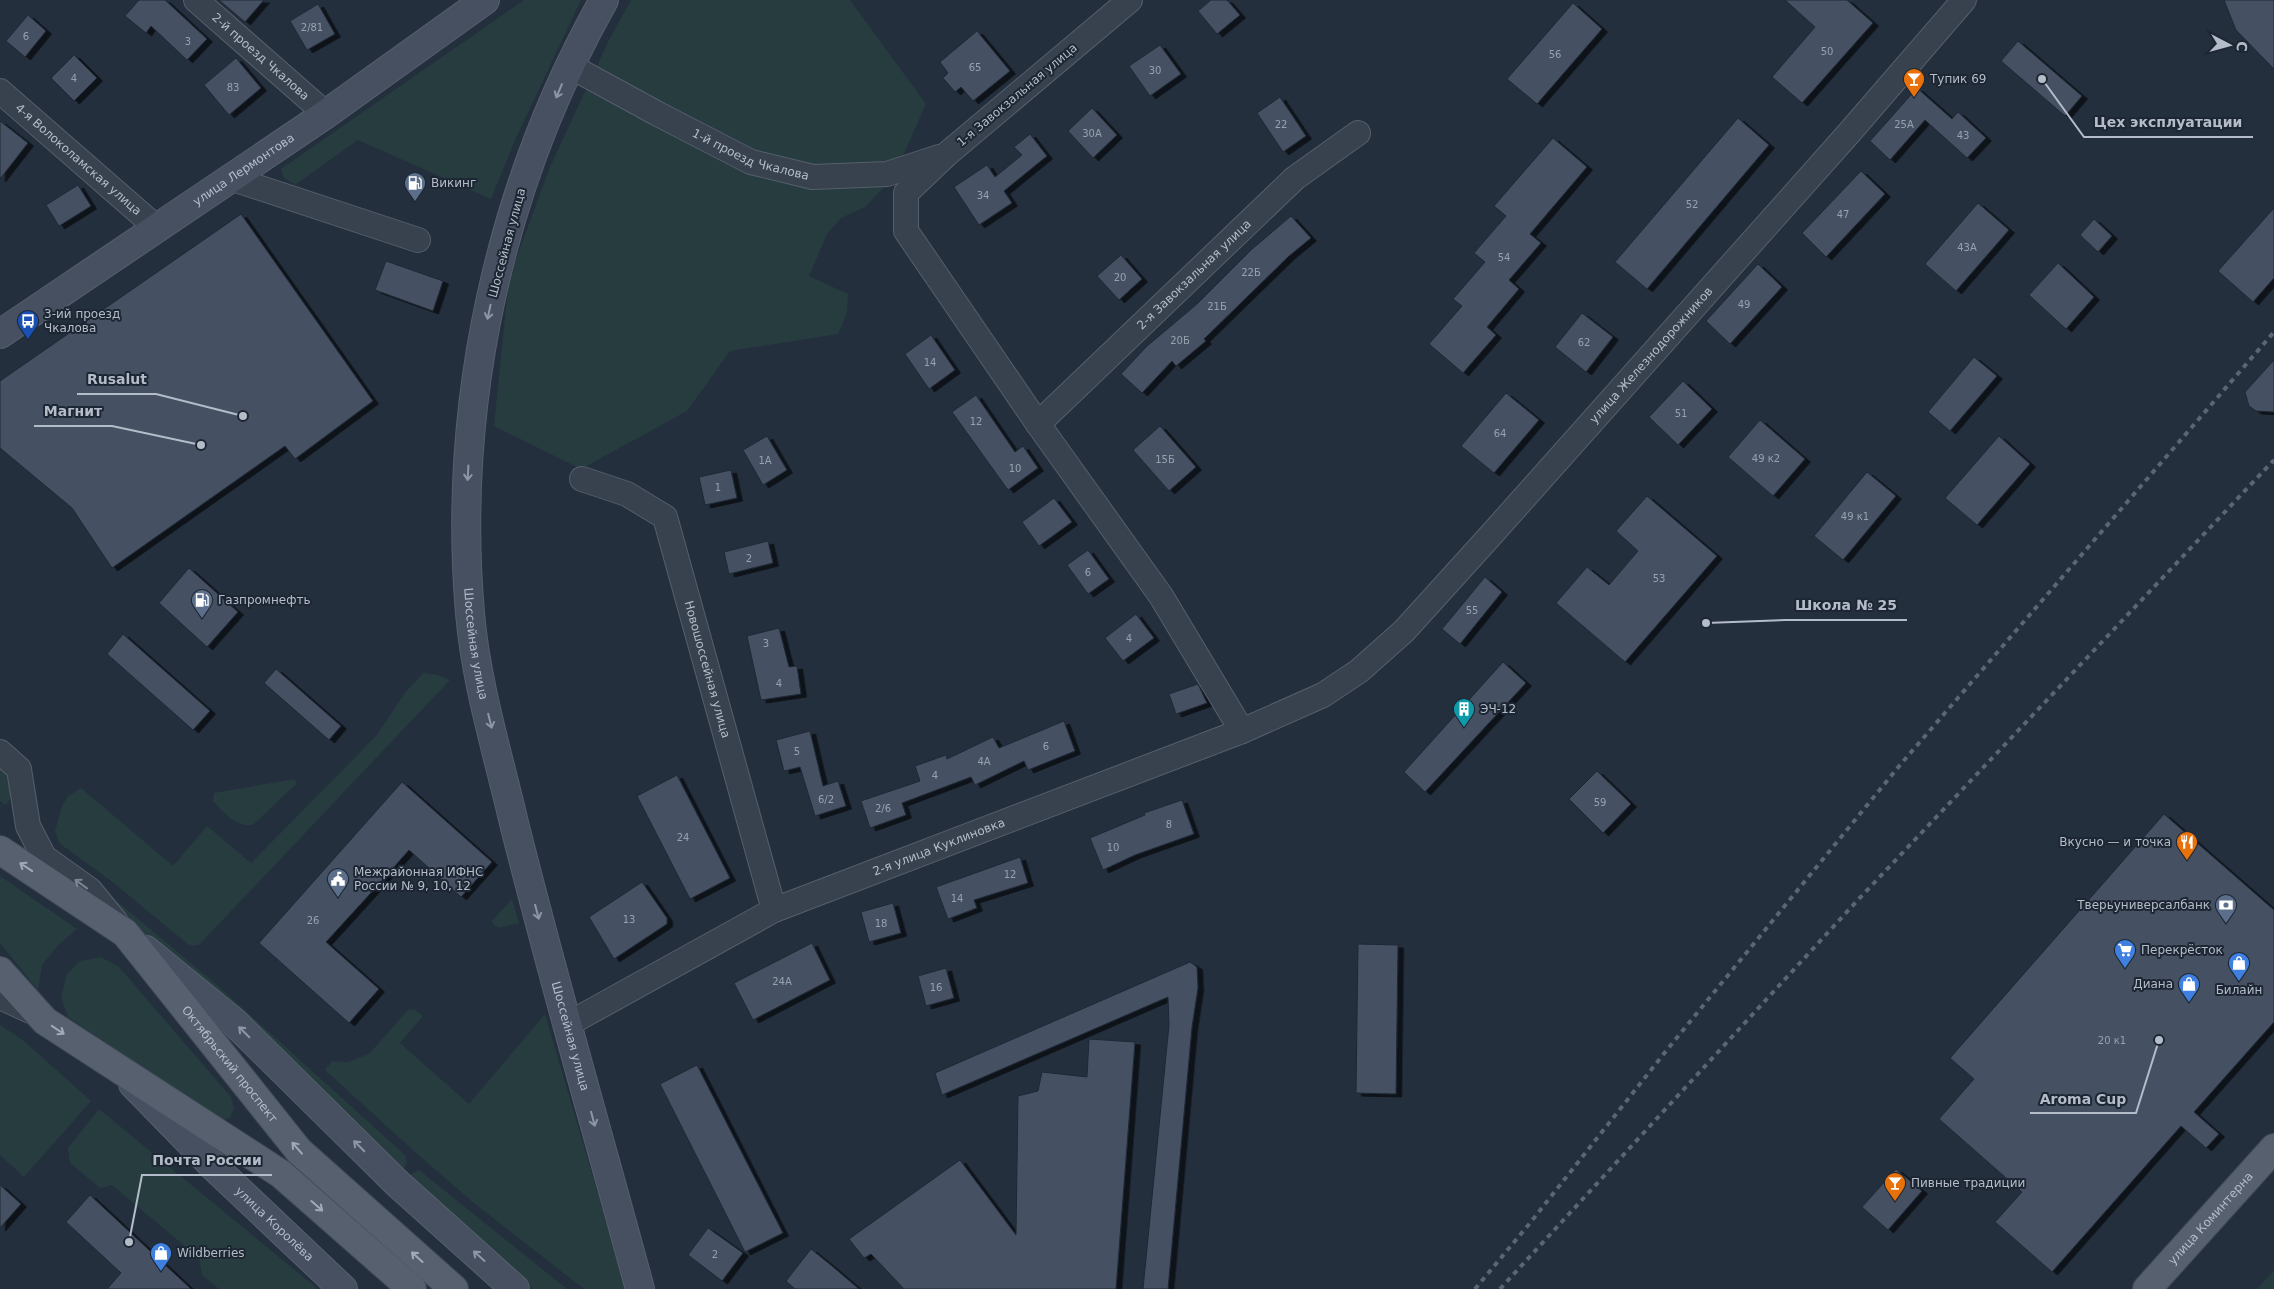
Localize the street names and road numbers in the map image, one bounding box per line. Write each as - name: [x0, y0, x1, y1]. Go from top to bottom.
- street label: 2-й проезд Чкалова: [209, 10, 312, 103]
- street label: 1-я Завокзальная улица: [954, 41, 1080, 149]
- street label: 4-я Волоколамская улица: [12, 101, 144, 218]
- street label: 1-й проезд Чкалова: [690, 126, 810, 183]
- street label: улица Лермонтова: [190, 130, 297, 209]
- street label: Шоссейная улица: [486, 187, 528, 299]
- street label: 2-я Завокзальная улица: [1134, 217, 1254, 332]
- street label: улица Железнодорожников: [1587, 284, 1715, 426]
- street label: Шоссейная улица: [461, 587, 491, 701]
- street label: Новошоссейная улица: [682, 599, 733, 740]
- street label: 2-я улица Куклиновка: [871, 815, 1007, 879]
- street label: Шоссейная улица: [549, 980, 592, 1093]
- street label: Октябрьский проспект: [179, 1003, 281, 1125]
- street label: улица Коминтерна: [2165, 1169, 2256, 1268]
- street label: улица Королёва: [232, 1184, 316, 1264]

